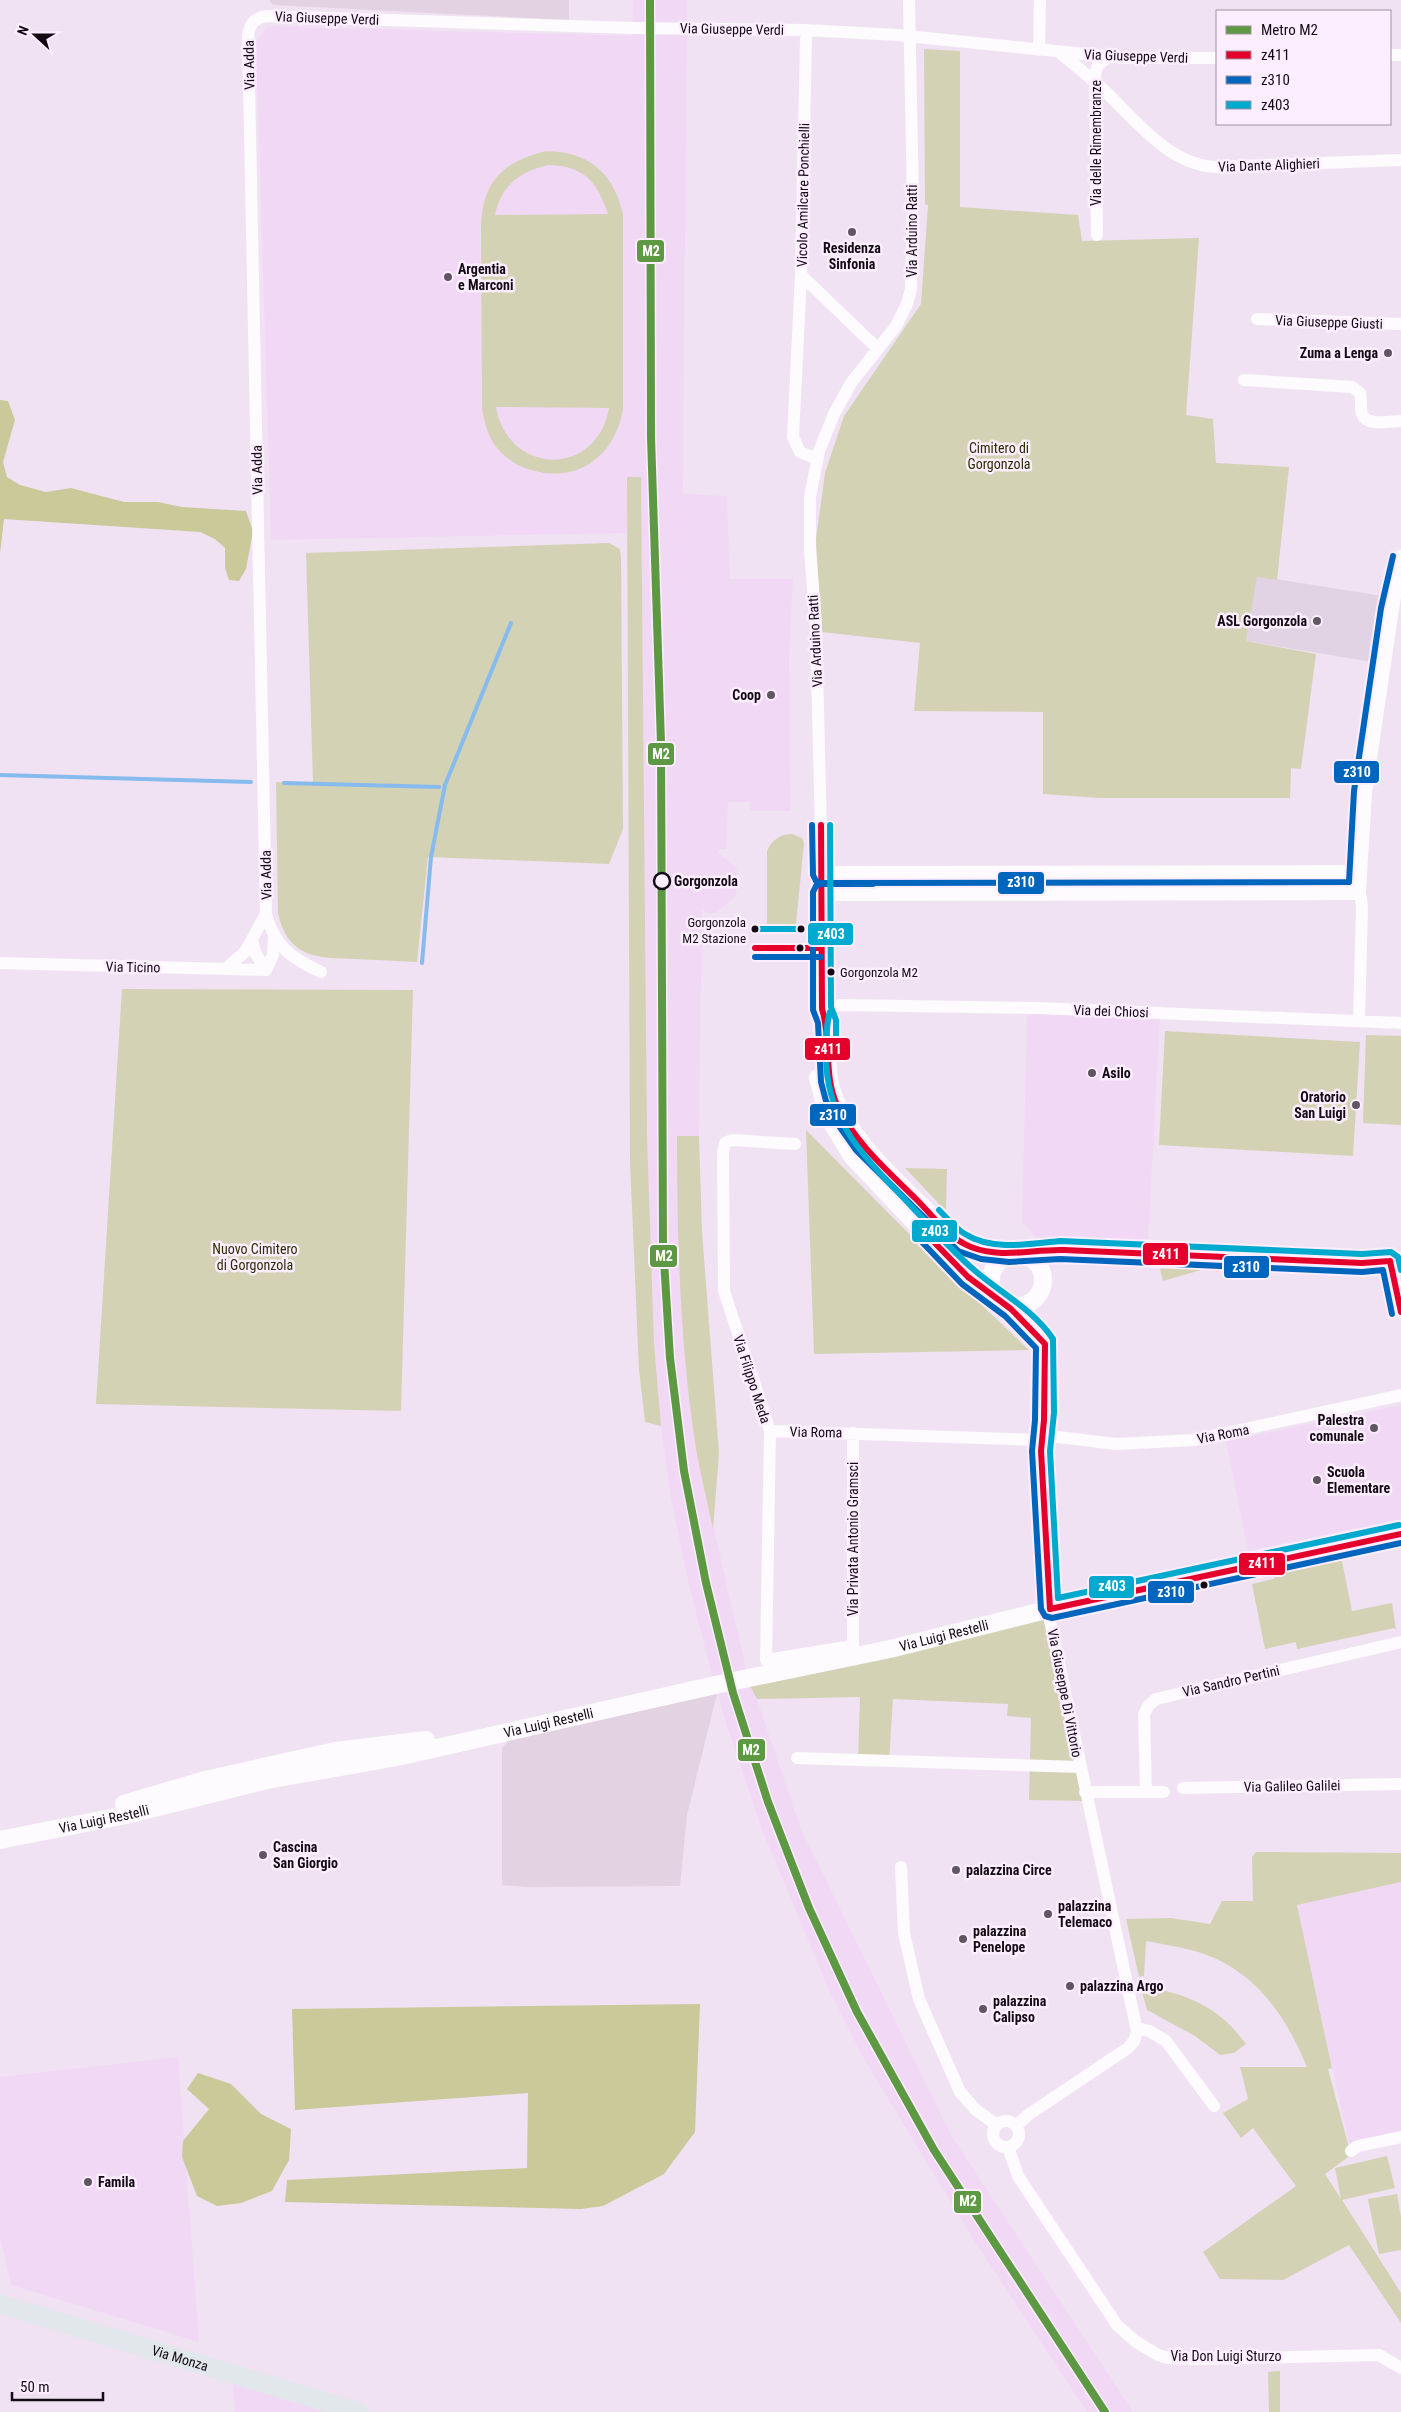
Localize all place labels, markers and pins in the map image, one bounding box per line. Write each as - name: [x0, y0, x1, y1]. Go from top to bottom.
- marker: Residenza Sinfonia: [846, 226, 858, 238]
- place label: Residenza Sinfonia: [823, 240, 881, 272]
- place label: Argentia e Marconi: [458, 261, 513, 293]
- marker: Argentia e Marconi: [442, 271, 454, 283]
- place label: Zuma a Lenga: [1300, 345, 1378, 361]
- marker: Zuma a Lenga: [1382, 347, 1394, 359]
- place label: ASL Gorgonzola: [1217, 613, 1307, 629]
- marker: ASL Gorgonzola: [1311, 615, 1323, 627]
- place label: Coop: [732, 687, 761, 703]
- marker: Coop: [765, 689, 777, 701]
- marker: Gorgonzola: [653, 872, 671, 890]
- place label: Gorgonzola: [674, 873, 738, 889]
- place label: Gorgonzola M2 Stazione: [682, 915, 746, 946]
- marker: Gorgonzola M2 Stazione: [750, 924, 760, 934]
- unlabelled marker: [796, 924, 806, 934]
- unlabelled marker: [795, 943, 805, 953]
- place label: Gorgonzola M2: [840, 965, 918, 980]
- marker: Gorgonzola M2: [826, 967, 836, 977]
- place label: Asilo: [1102, 1065, 1131, 1081]
- marker: Asilo: [1086, 1067, 1098, 1079]
- place label: Oratorio San Luigi: [1294, 1089, 1346, 1121]
- marker: Oratorio San Luigi: [1350, 1099, 1362, 1111]
- place label: Palestra comunale: [1310, 1412, 1364, 1444]
- marker: Palestra comunale: [1368, 1422, 1380, 1434]
- place label: Scuola Elementare: [1327, 1464, 1390, 1496]
- marker: Scuola Elementare: [1311, 1474, 1323, 1486]
- unlabelled marker: [1199, 1580, 1209, 1590]
- place label: Cascina San Giorgio: [273, 1839, 338, 1871]
- marker: Cascina San Giorgio: [257, 1849, 269, 1861]
- place label: palazzina Circe: [966, 1862, 1052, 1878]
- marker: palazzina Circe: [950, 1864, 962, 1876]
- place label: palazzina Telemaco: [1058, 1898, 1112, 1930]
- marker: palazzina Telemaco: [1042, 1908, 1054, 1920]
- place label: palazzina Penelope: [973, 1923, 1027, 1955]
- marker: palazzina Penelope: [957, 1933, 969, 1945]
- place label: palazzina Argo: [1080, 1978, 1163, 1994]
- marker: palazzina Argo: [1064, 1980, 1076, 1992]
- place label: palazzina Calipso: [993, 1993, 1047, 2025]
- marker: palazzina Calipso: [977, 2003, 989, 2015]
- place label: Famila: [98, 2174, 135, 2190]
- marker: Famila: [82, 2176, 94, 2188]

